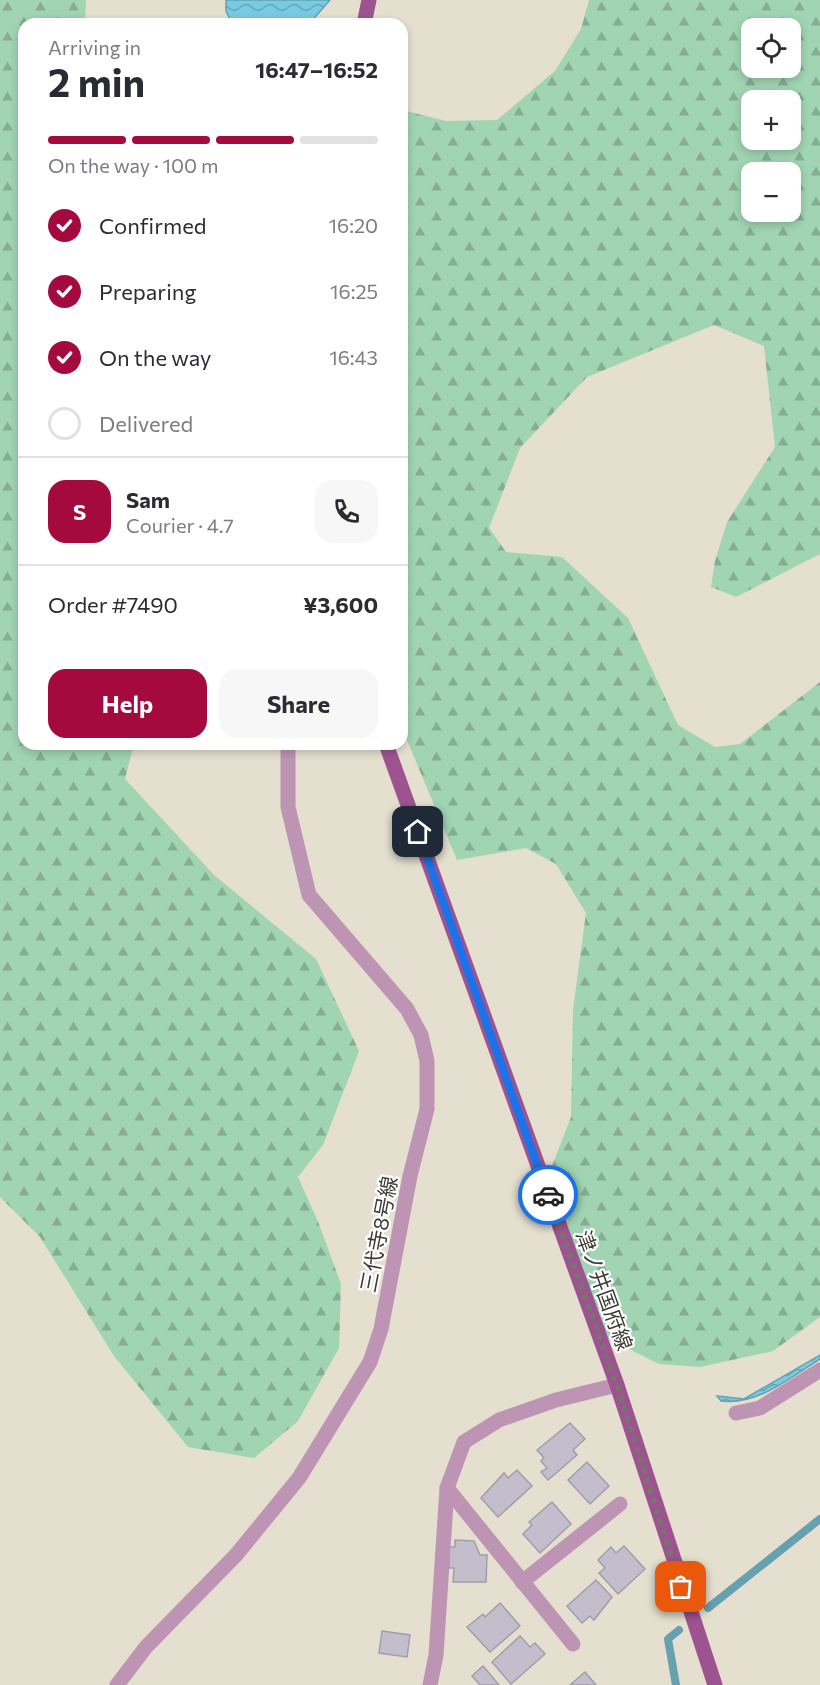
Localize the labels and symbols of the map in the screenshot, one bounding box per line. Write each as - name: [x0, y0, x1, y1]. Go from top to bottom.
- pin: [392, 806, 443, 857]
- courier: [518, 1165, 578, 1225]
- street label: 三代寺8号線: [354, 1174, 402, 1294]
- street label: 津ノ井国府線: [572, 1227, 638, 1353]
- pin: [655, 1561, 706, 1612]

